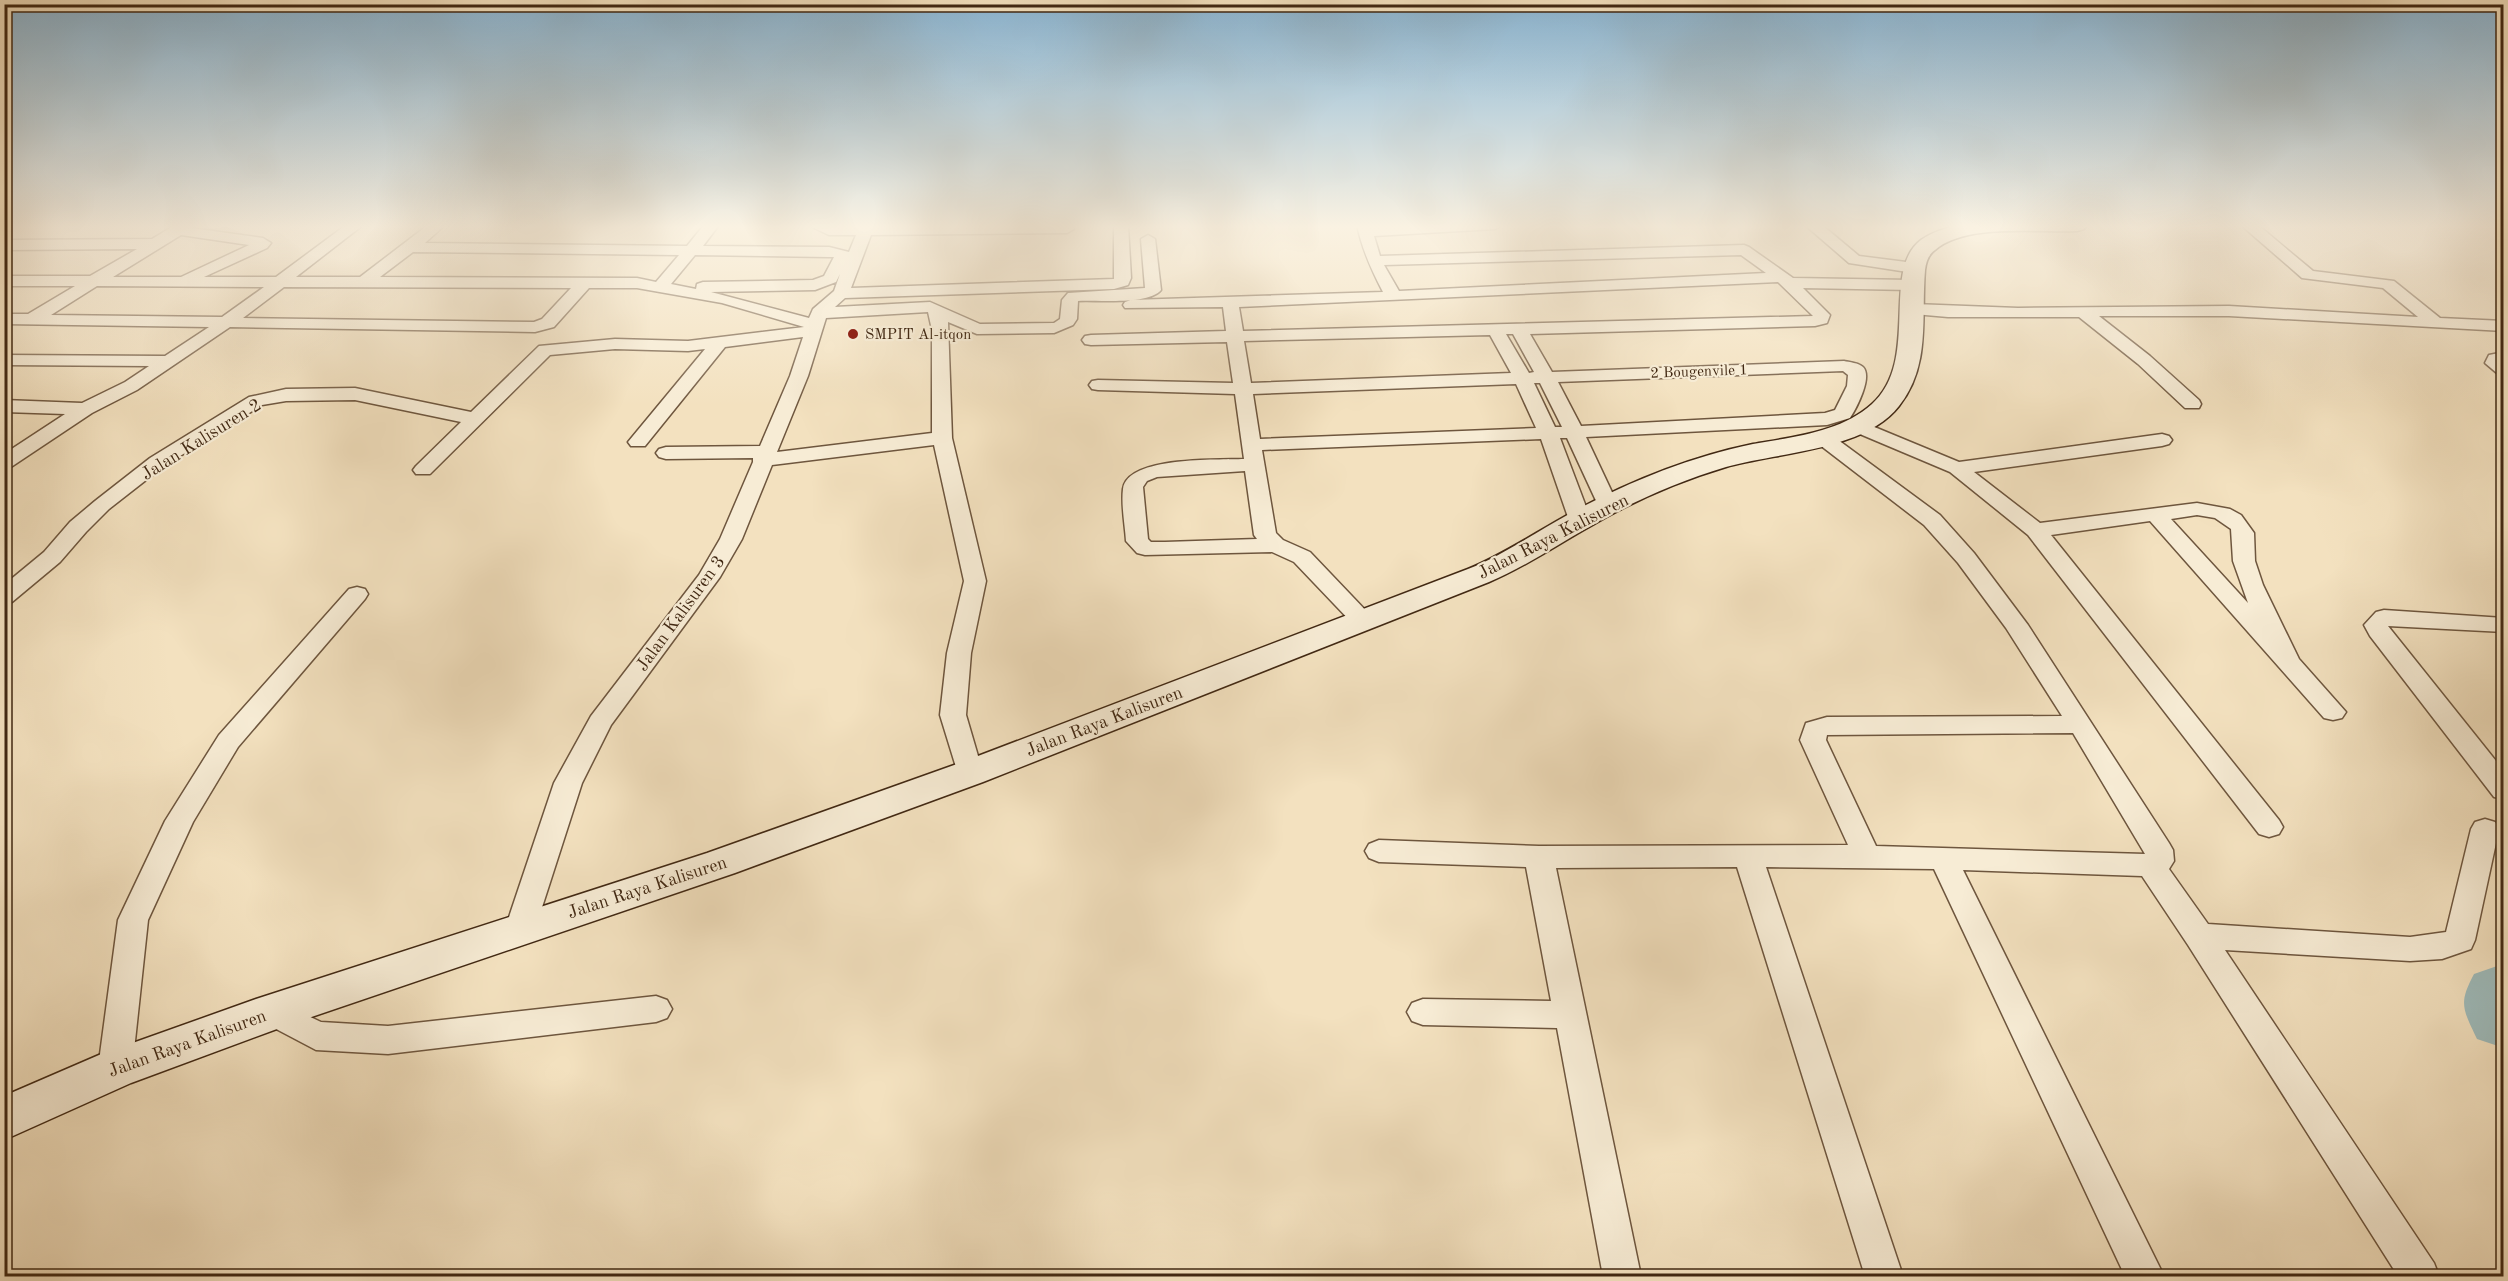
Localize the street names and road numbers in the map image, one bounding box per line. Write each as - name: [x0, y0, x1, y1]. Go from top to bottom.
- street label: 2 Bougenvile 1: [1650, 363, 1748, 382]
- street label: Jalan Kalisuren 2: [138, 396, 265, 484]
- street label: Jalan Raya Kalisuren: [1475, 491, 1632, 583]
- street label: Jalan Kalisuren 3: [633, 553, 729, 675]
- street label: Jalan Raya Kalisuren: [1023, 684, 1186, 760]
- street label: Jalan Raya Kalisuren: [565, 854, 730, 922]
- street label: Jalan Raya Kalisuren: [106, 1007, 269, 1081]

